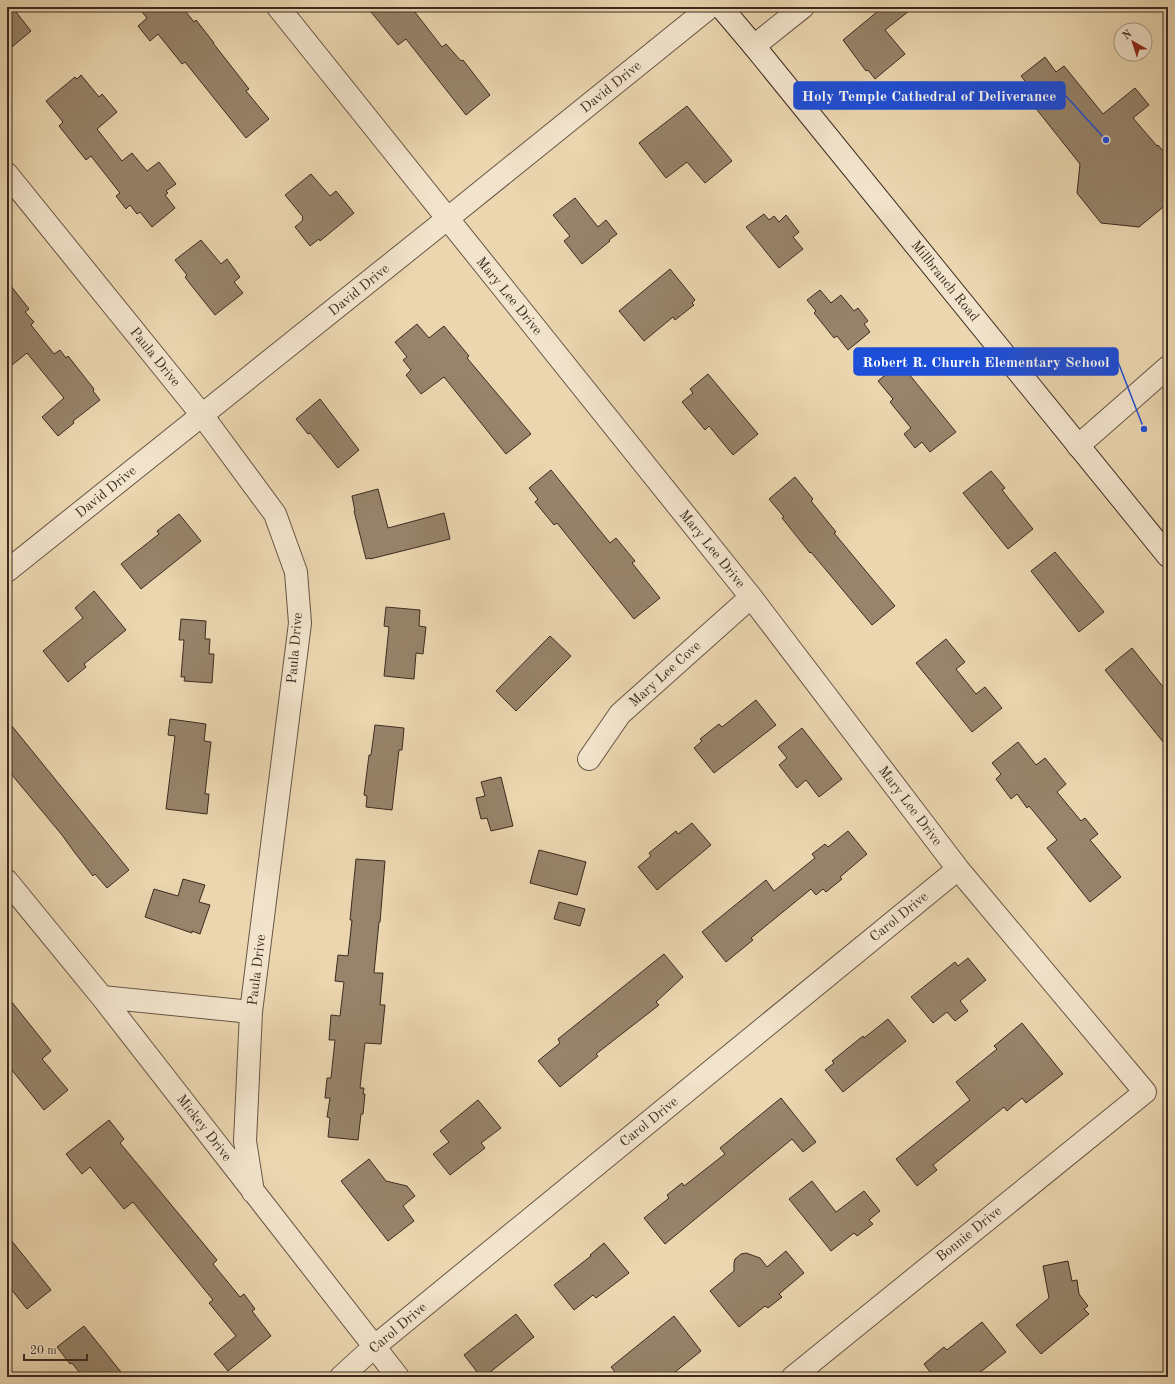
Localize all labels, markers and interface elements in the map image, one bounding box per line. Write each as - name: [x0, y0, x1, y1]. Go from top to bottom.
- north arrow: [1113, 22, 1153, 62]
- text: N: [1121, 28, 1135, 42]
- street label: David Drive: [578, 58, 644, 116]
- callout: Holy Temple Cathedral of Deliverance: [794, 82, 1065, 109]
- text: Holy Temple Cathedral of Deliverance: [802, 90, 1056, 105]
- street label: Millbranch Road: [908, 238, 982, 324]
- street label: Mary Lee Drive: [473, 254, 545, 338]
- street label: David Drive: [326, 261, 392, 319]
- street label: Paula Drive: [127, 325, 183, 389]
- callout: Robert R. Church Elementary School: [854, 348, 1118, 375]
- text: Robert R. Church Elementary School: [862, 356, 1110, 371]
- street label: David Drive: [73, 463, 139, 521]
- street label: Mary Lee Drive: [676, 507, 748, 591]
- street label: Paula Drive: [285, 612, 305, 684]
- street label: Mary Lee Cove: [627, 638, 703, 710]
- street label: Mary Lee Drive: [876, 764, 944, 848]
- street label: Carol Drive: [867, 889, 931, 945]
- street label: Paula Drive: [246, 934, 268, 1006]
- street label: Mickey Drive: [174, 1092, 234, 1164]
- street label: Carol Drive: [617, 1094, 681, 1150]
- street label: Bonnie Drive: [934, 1204, 1004, 1264]
- street label: Carol Drive: [367, 1300, 429, 1356]
- scale bar: [24, 1336, 87, 1362]
- text: 20 m: [30, 1345, 57, 1357]

